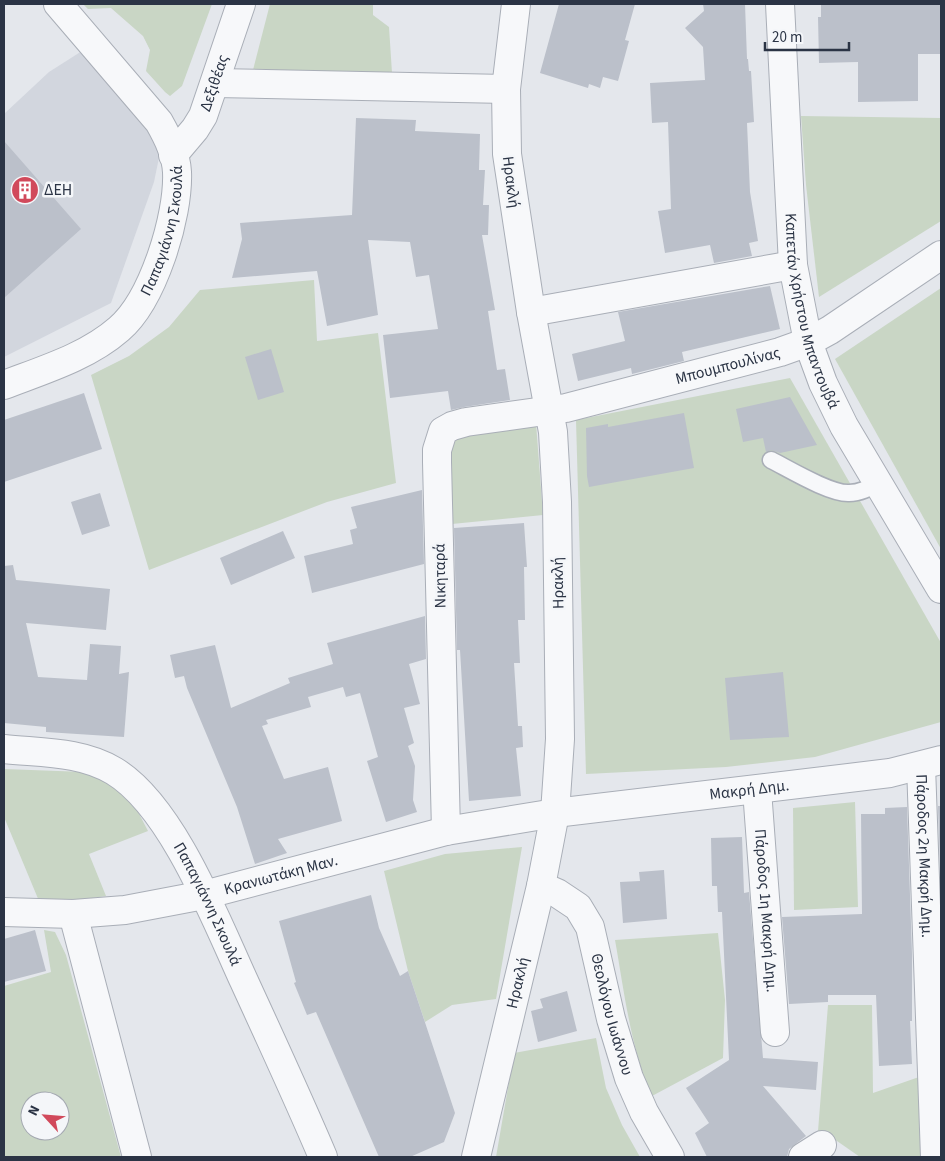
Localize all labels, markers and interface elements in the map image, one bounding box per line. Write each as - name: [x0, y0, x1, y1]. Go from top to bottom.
- scale bar: [765, 20, 849, 52]
- text: 20 m: [772, 27, 802, 48]
- street label: Δεξιθέας: [194, 52, 234, 114]
- street label: Ηρακλή: [497, 155, 525, 209]
- street label: Παπαγιάννη Σκουλά: [135, 165, 188, 300]
- building icon: ΔΕΗ: [10, 175, 40, 205]
- place label: ΔΕΗ: [44, 179, 72, 201]
- street label: Καπετάν Χρήστου Μπαντουβά: [779, 212, 845, 412]
- street label: Μπουμπουλίνας: [673, 341, 783, 390]
- street label: Νικηταρά: [428, 543, 452, 609]
- street label: Ηρακλή: [547, 557, 569, 609]
- street label: Μακρή Δημ.: [708, 774, 790, 805]
- street label: Πάροδος 2η Μακρή Δημ.: [910, 774, 938, 938]
- street label: Πάροδος 1η Μακρή Δημ.: [749, 828, 783, 993]
- street label: Παπαγιάννη Σκουλά: [168, 838, 247, 969]
- street label: Κρανιωτάκη Μαν.: [221, 849, 340, 900]
- street label: Θεολόγου Ιωάννου: [585, 951, 639, 1078]
- street label: Ηρακλή: [501, 955, 535, 1011]
- north arrow: [20, 1091, 70, 1141]
- text: N: [23, 1102, 45, 1119]

